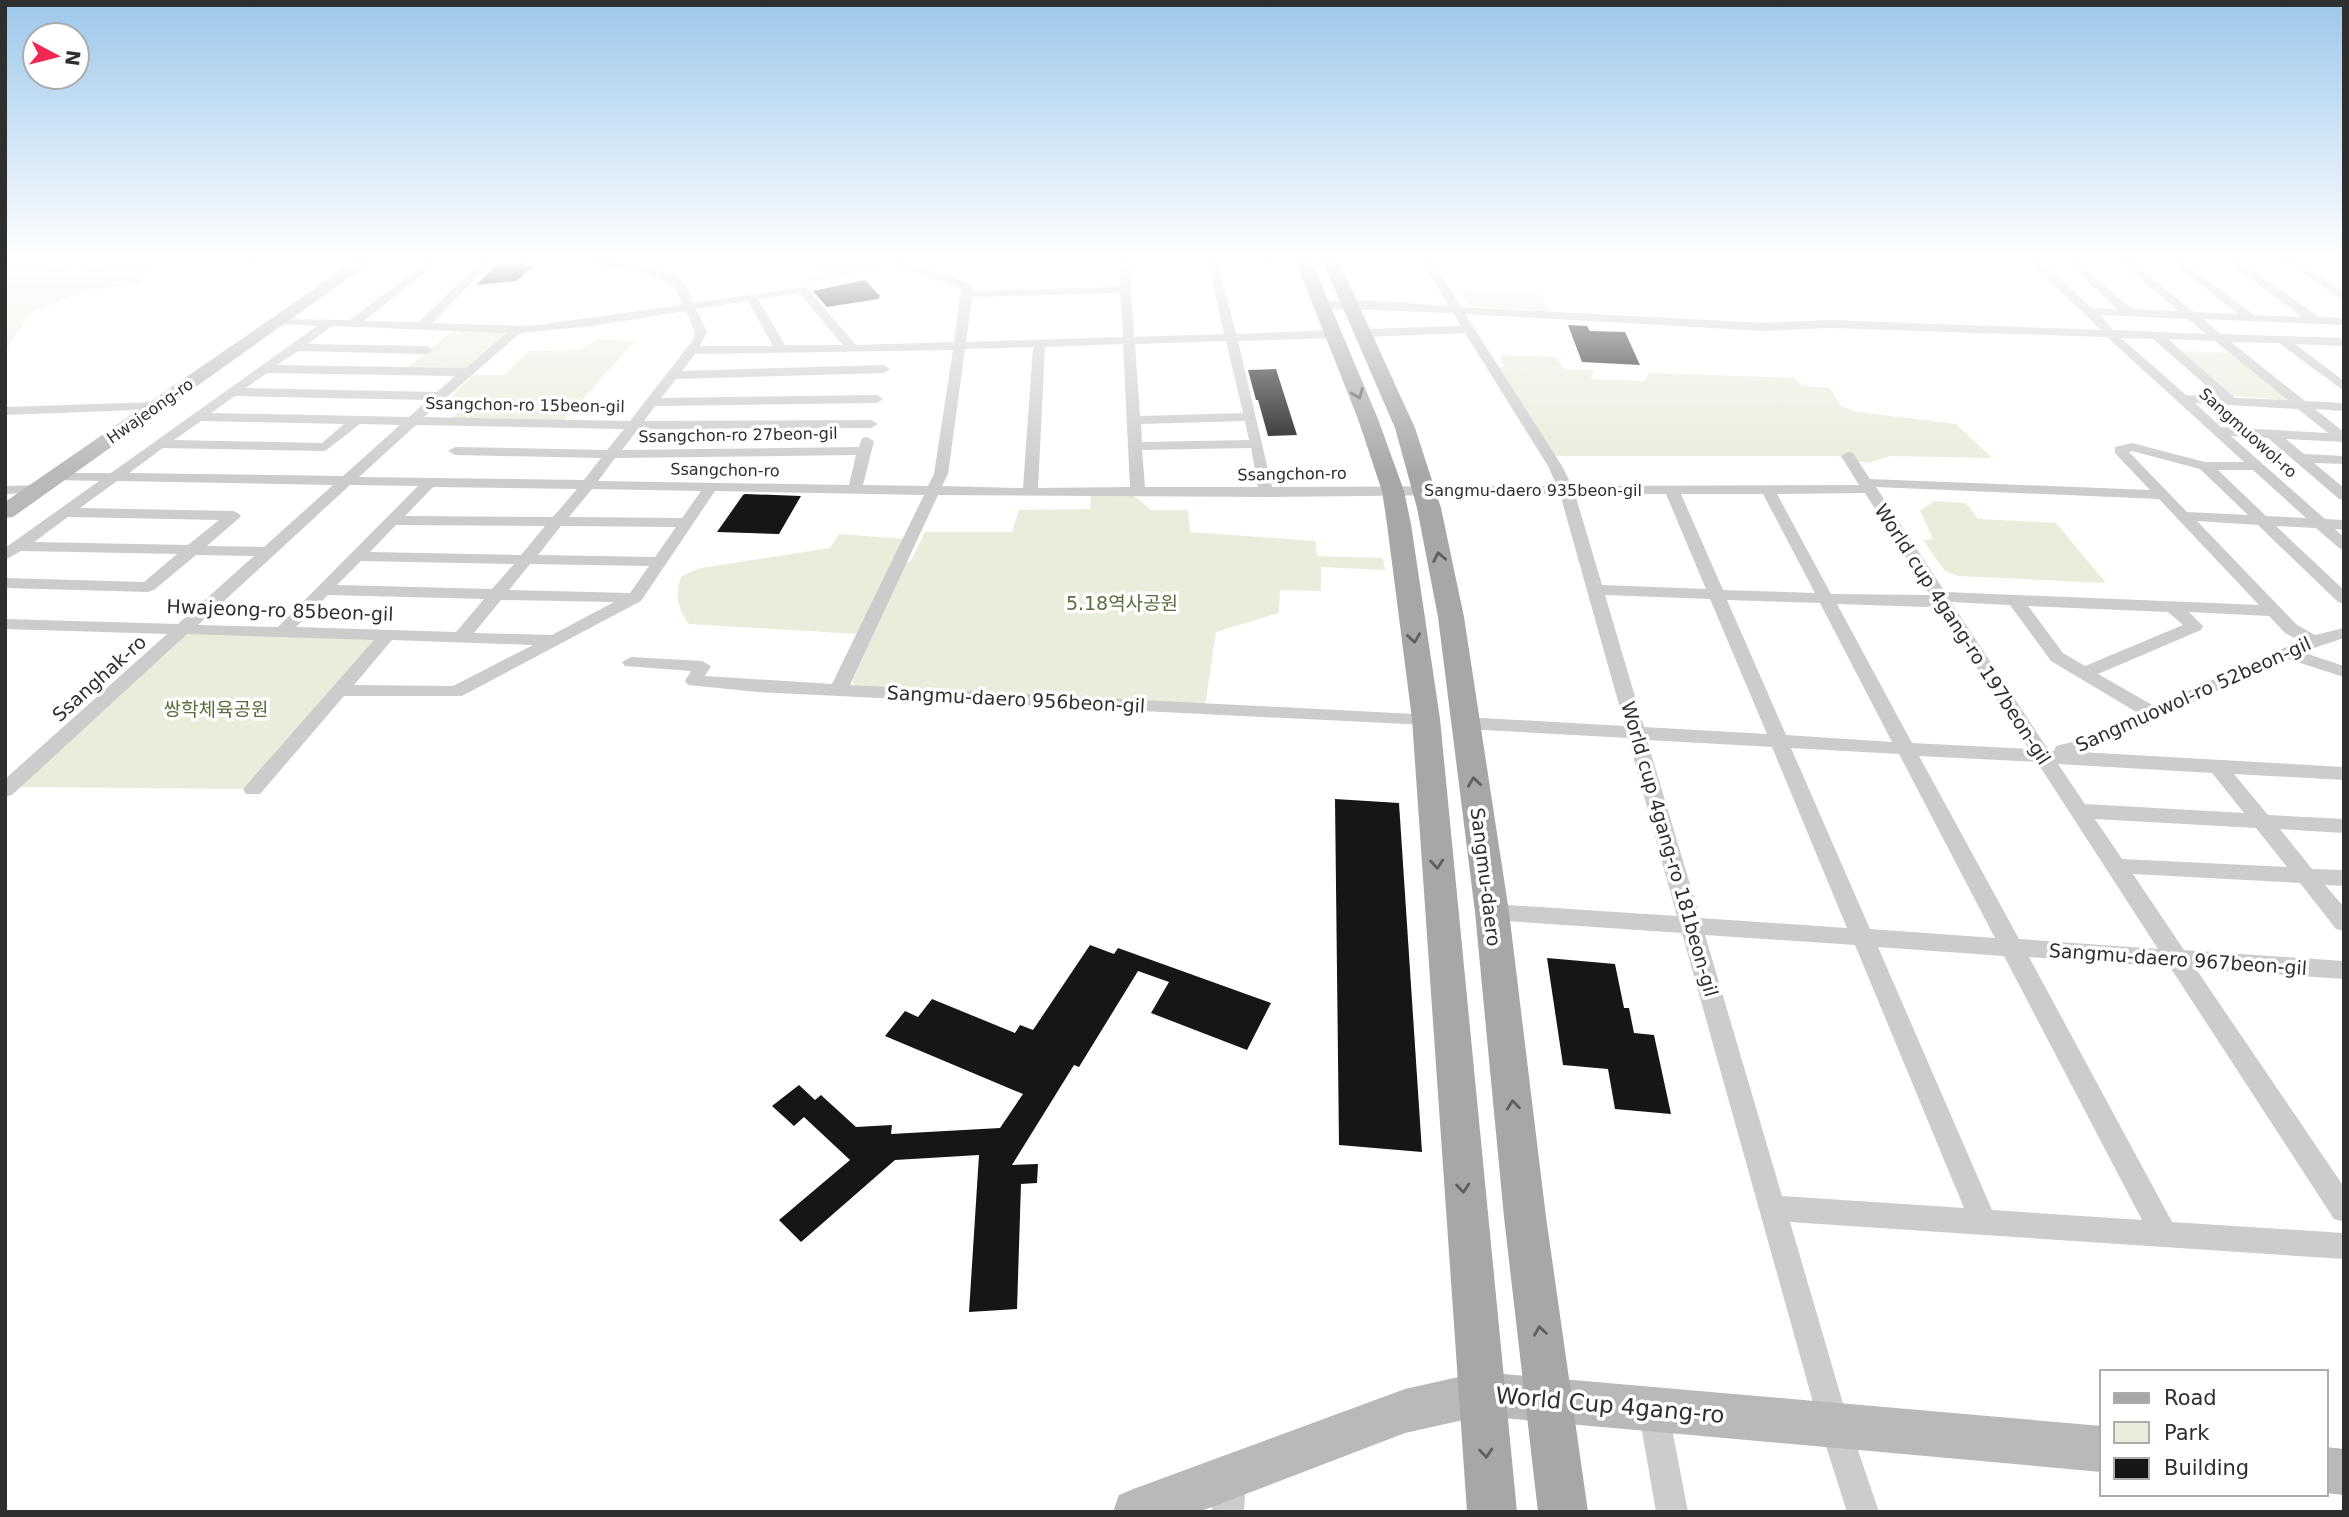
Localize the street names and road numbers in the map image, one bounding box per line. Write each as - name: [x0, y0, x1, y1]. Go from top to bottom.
- street label: Hwajeong-ro: [103, 374, 197, 448]
- street label: Sangmuowol-ro: [2195, 384, 2301, 482]
- street label: Ssangchon-ro 15beon-gil: [425, 394, 625, 416]
- street label: Ssangchon-ro 27beon-gil: [638, 424, 838, 446]
- street label: Ssangchon-ro: [670, 460, 780, 480]
- street label: Ssangchon-ro: [1237, 464, 1347, 484]
- street label: Sangmu-daero 935beon-gil: [1424, 481, 1642, 500]
- street label: World cup 4gang-ro 197beon-gil: [1870, 500, 2056, 768]
- street label: Hwajeong-ro 85beon-gil: [166, 595, 394, 625]
- street label: Ssanghak-ro: [48, 630, 150, 726]
- street label: Sangmuowol-ro 52beon-gil: [2072, 632, 2314, 756]
- street label: Sangmu-daero 956beon-gil: [886, 681, 1146, 717]
- street label: World cup 4gang-ro 181beon-gil: [1617, 699, 1723, 999]
- street label: Sangmu-daero: [1467, 806, 1505, 948]
- street label: Sangmu-daero 967beon-gil: [2048, 939, 2308, 979]
- street label: World Cup 4gang-ro: [1494, 1382, 1726, 1428]

